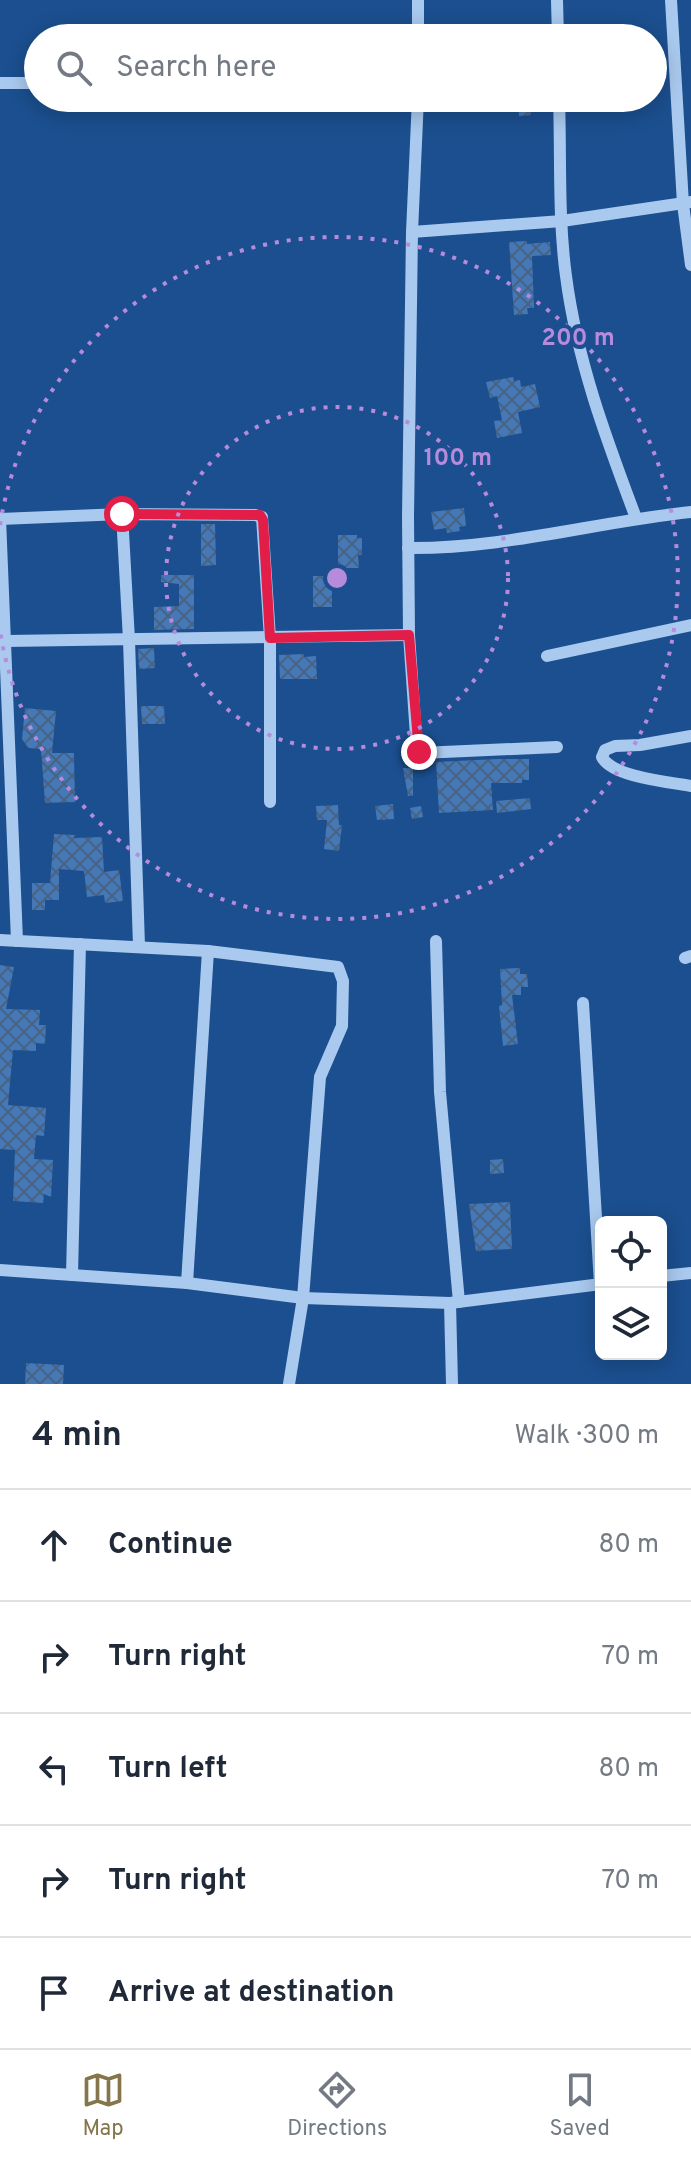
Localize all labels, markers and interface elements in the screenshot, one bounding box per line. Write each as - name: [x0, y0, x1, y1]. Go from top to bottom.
- search box: [24, 24, 667, 112]
- icon: search: [52, 46, 96, 90]
- text: Search here: [116, 50, 276, 87]
- text: 200 m: [541, 324, 615, 354]
- text: 100 m: [424, 444, 492, 474]
- route start: [104, 496, 140, 532]
- centre of rings: [323, 564, 351, 592]
- route end: [401, 734, 437, 770]
- map controls: [595, 1216, 667, 1360]
- button: locate: [595, 1216, 667, 1288]
- button: layers: [595, 1288, 667, 1360]
- text: 4 min: [32, 1415, 122, 1458]
- text: Walk · 300 m: [515, 1420, 659, 1453]
- icon: ahead: [32, 1523, 76, 1567]
- text: Continue: [108, 1527, 233, 1564]
- text: 80 m: [599, 1529, 659, 1562]
- icon: right: [32, 1635, 76, 1679]
- text: Turn right: [108, 1639, 246, 1676]
- text: 70 m: [601, 1641, 659, 1674]
- icon: left: [32, 1747, 76, 1791]
- text: Turn left: [108, 1751, 228, 1788]
- text: 80 m: [599, 1753, 659, 1786]
- icon: right: [32, 1859, 76, 1903]
- text: Turn right: [108, 1863, 246, 1900]
- text: 70 m: [601, 1865, 659, 1898]
- icon: arrive: [32, 1971, 76, 2015]
- text: Arrive at destination: [108, 1975, 394, 2012]
- tab: Map: [81, 2068, 125, 2143]
- tab: Directions: [287, 2068, 387, 2143]
- tab: Saved: [549, 2068, 610, 2143]

